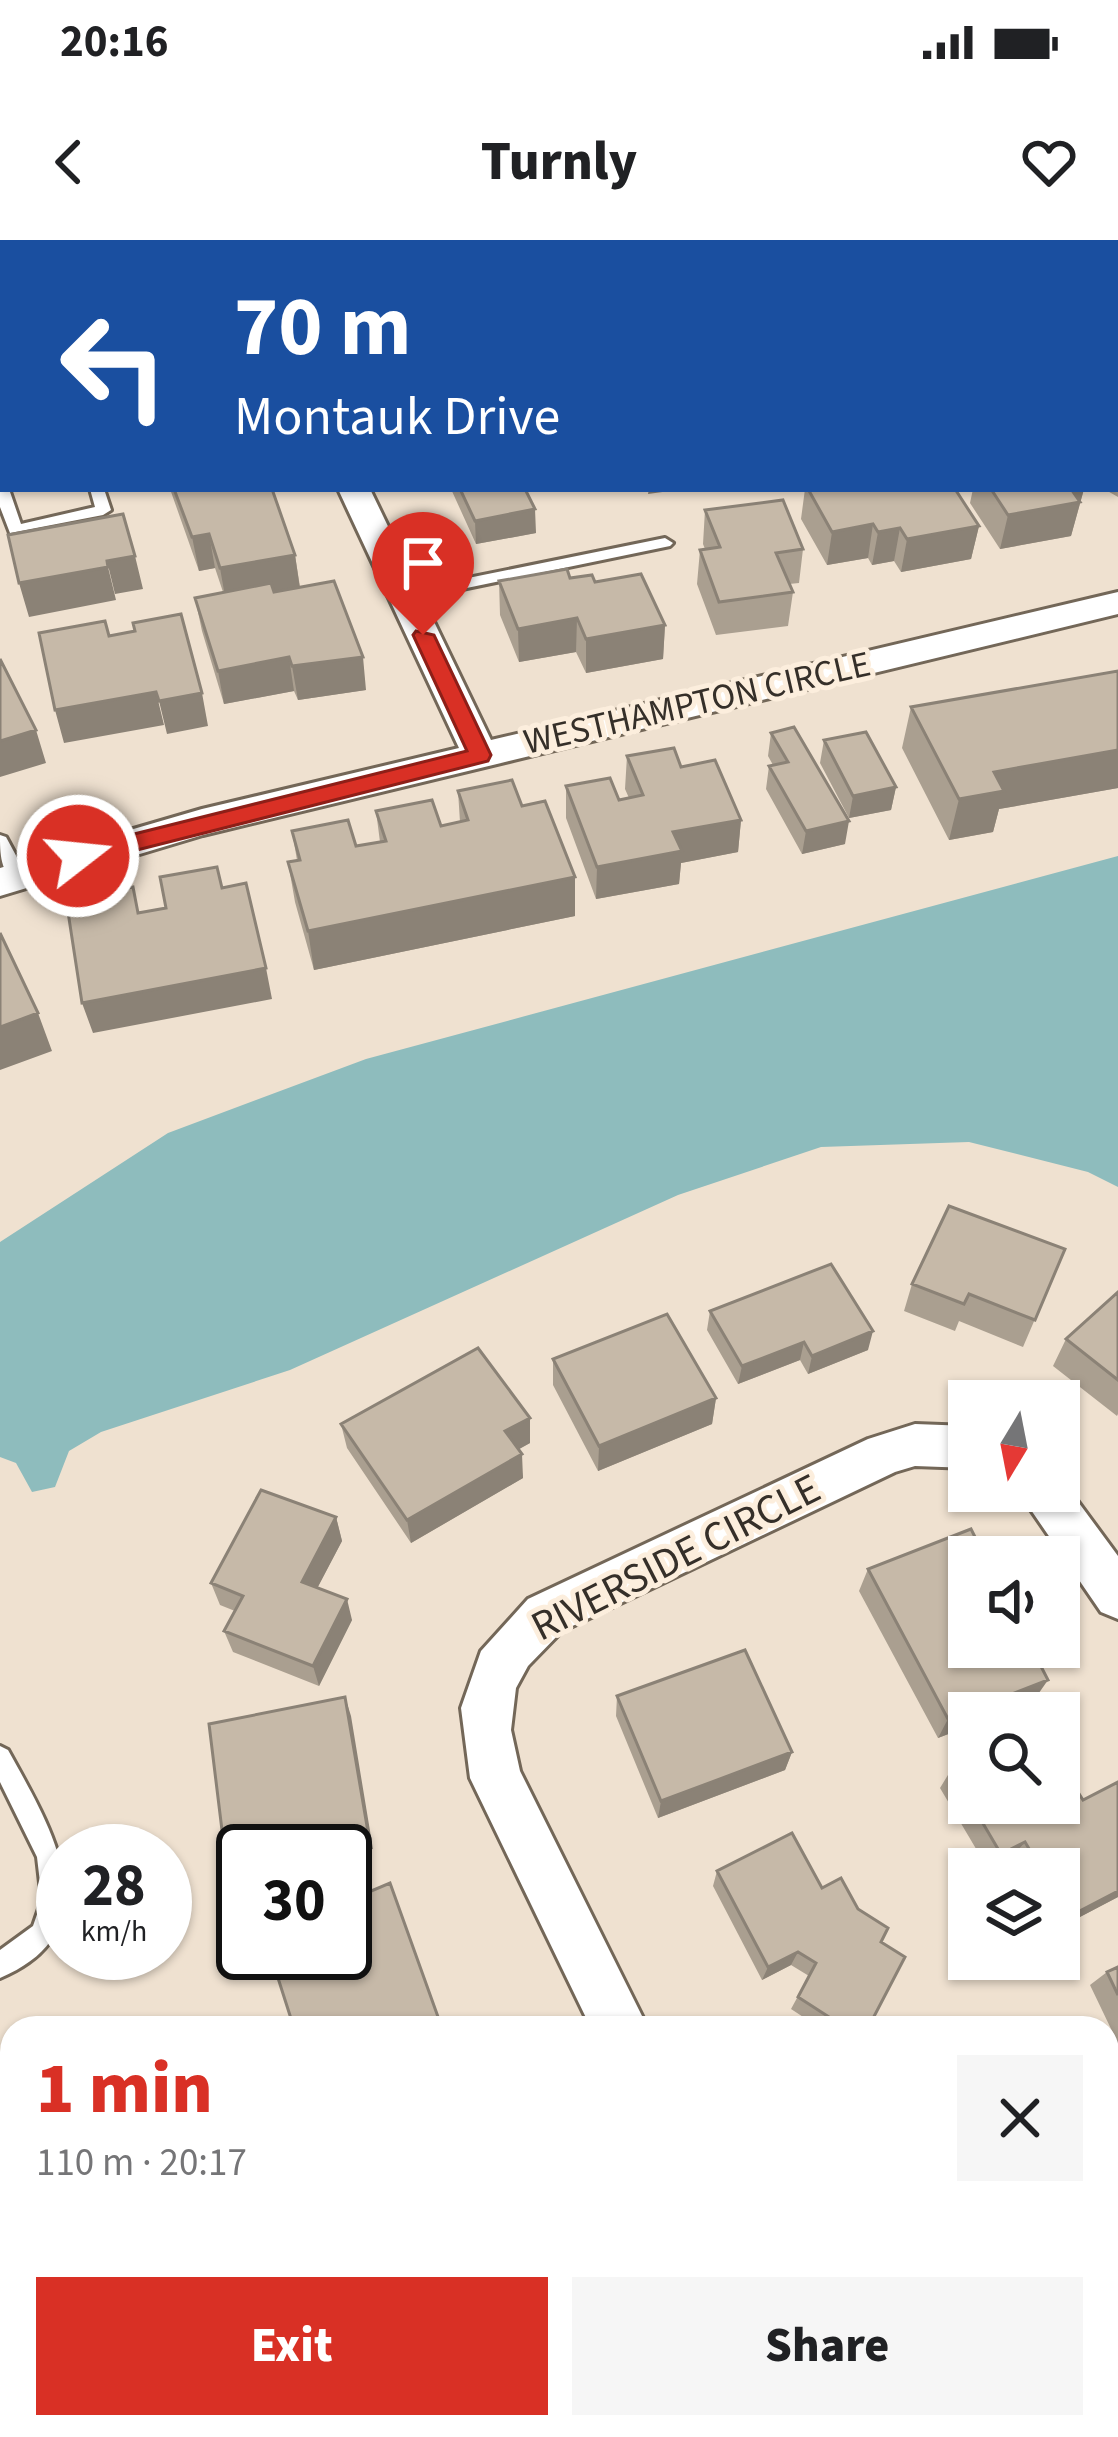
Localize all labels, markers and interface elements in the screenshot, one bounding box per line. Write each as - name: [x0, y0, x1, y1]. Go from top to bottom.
- text: 20:16: [60, 10, 169, 74]
- text: Turnly: [481, 124, 637, 201]
- icon: back: [36, 129, 102, 195]
- icon: heart: [1016, 129, 1082, 195]
- text: 70 m: [234, 268, 412, 388]
- icon: left: [36, 288, 192, 444]
- text: Montauk Drive: [234, 379, 560, 456]
- pin: [372, 512, 474, 635]
- icon: arrive: [390, 530, 456, 596]
- street label: WESTHAMPTON CIRCLE: [519, 638, 875, 768]
- position arrow: [15, 793, 141, 919]
- north arrow: [948, 1380, 1080, 1512]
- map controls: [948, 1380, 1080, 1980]
- street label: RIVERSIDE CIRCLE: [521, 1459, 831, 1657]
- button: sound: [948, 1536, 1080, 1668]
- button: search: [948, 1692, 1080, 1824]
- speed limit sign: 30: [216, 1824, 372, 1980]
- text: 28: [82, 1844, 146, 1929]
- button: layers: [948, 1848, 1080, 1980]
- text: km/h: [81, 1910, 147, 1953]
- text: 1 min: [36, 2038, 213, 2141]
- button: close: [957, 2055, 1083, 2181]
- text: 110 m · 20:17: [36, 2135, 247, 2191]
- button: Exit: [36, 2277, 548, 2415]
- button: Share: [572, 2277, 1083, 2415]

